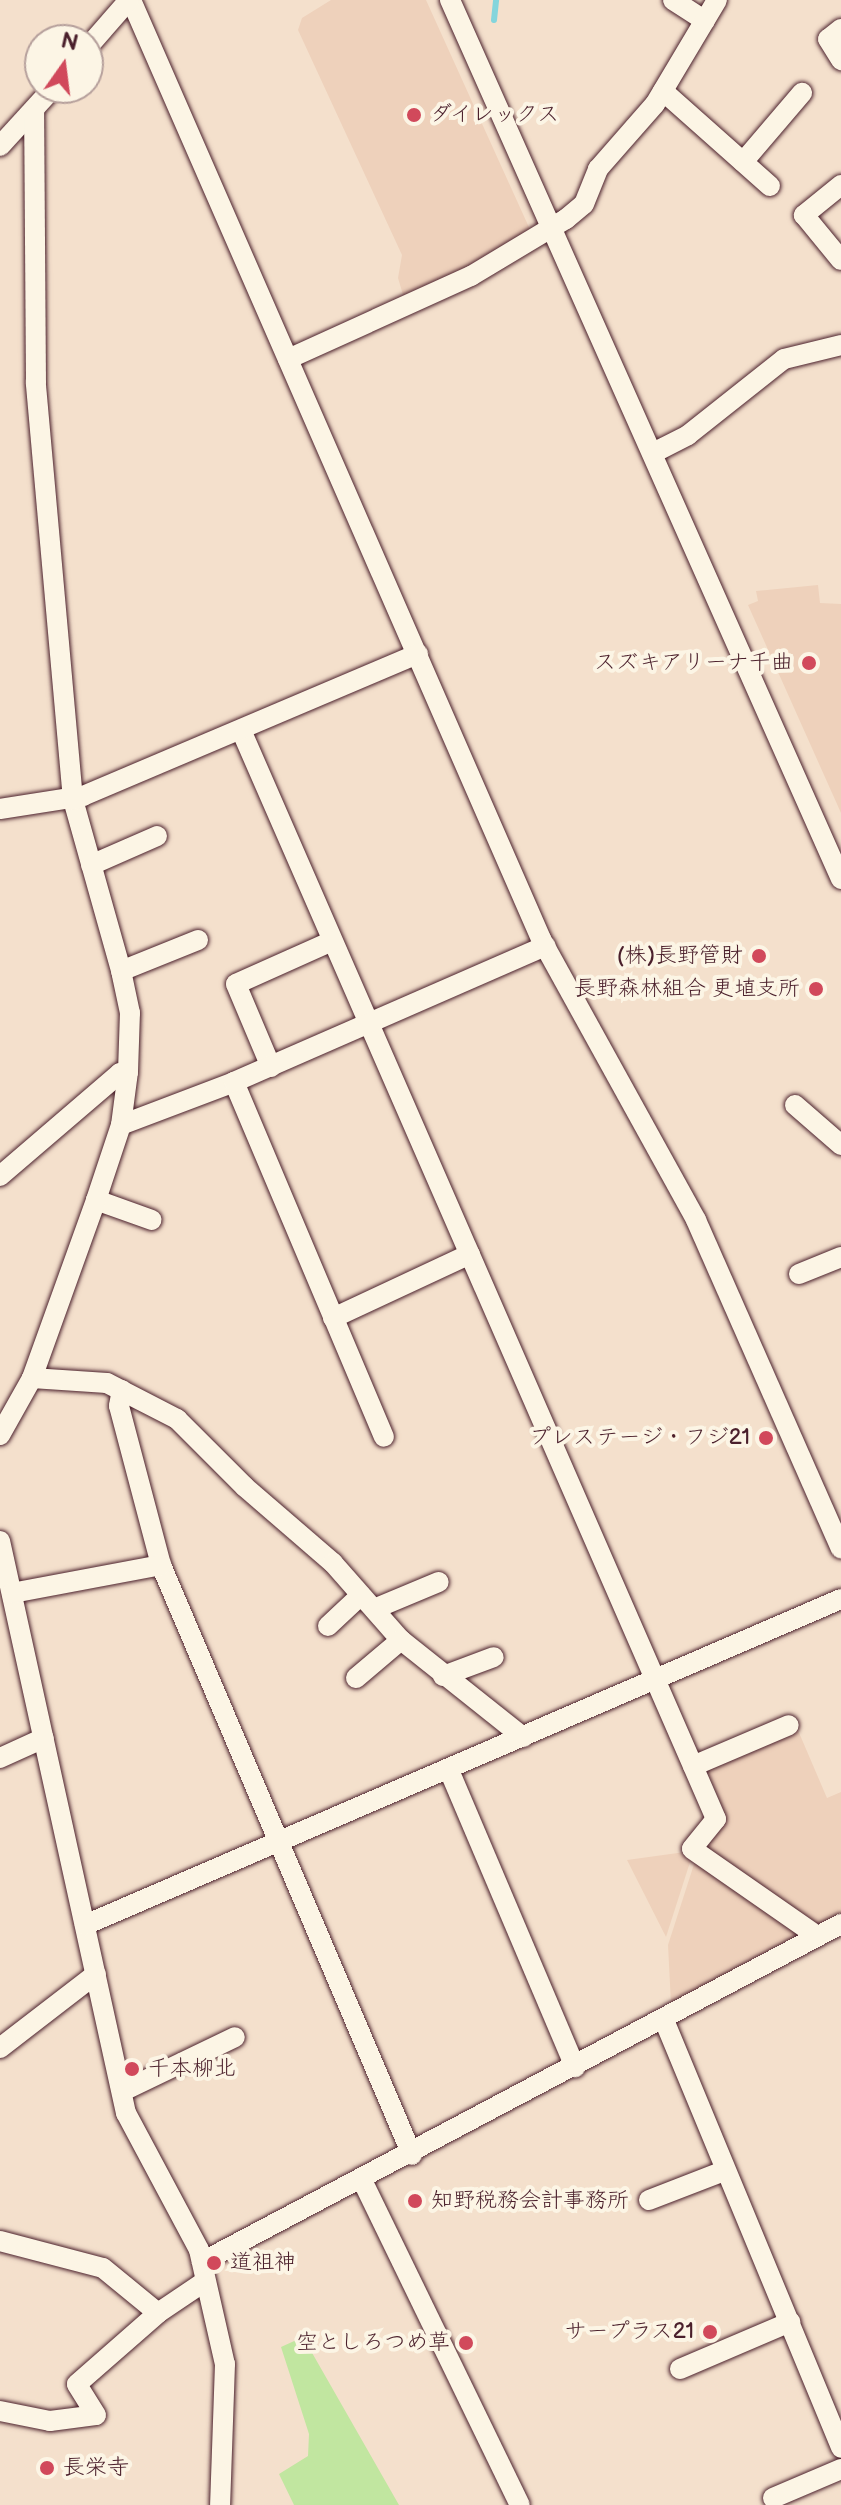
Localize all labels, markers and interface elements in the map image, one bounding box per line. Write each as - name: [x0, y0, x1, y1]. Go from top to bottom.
- north arrow: [24, 24, 104, 104]
- text: N: [58, 27, 81, 57]
- place label: ダイレックス: [430, 102, 562, 128]
- marker: ダイレックス: [405, 106, 423, 124]
- place label: スズキアリーナ千曲: [595, 650, 793, 676]
- marker: スズキアリーナ千曲: [800, 654, 818, 672]
- place label: (株)長野管財: [617, 943, 743, 969]
- marker: (株)長野管財: [750, 947, 768, 965]
- place label: 長野森林組合 更埴支所: [574, 976, 800, 1002]
- marker: 長野森林組合 更埴支所: [807, 980, 825, 998]
- place label: プレステージ・フジ21: [531, 1425, 750, 1451]
- marker: プレステージ・フジ21: [757, 1429, 775, 1447]
- place label: 千本柳北: [148, 2056, 236, 2082]
- marker: 千本柳北: [123, 2060, 141, 2078]
- place label: 知野税務会計事務所: [431, 2188, 629, 2214]
- marker: 知野税務会計事務所: [406, 2192, 424, 2210]
- place label: 道祖神: [230, 2250, 296, 2276]
- marker: 道祖神: [205, 2254, 223, 2272]
- place label: サープラス21: [563, 2319, 694, 2345]
- marker: サープラス21: [701, 2323, 719, 2341]
- place label: 空としろつめ草: [296, 2330, 450, 2356]
- marker: 空としろつめ草: [457, 2334, 475, 2352]
- place label: 長栄寺: [63, 2455, 129, 2481]
- marker: 長栄寺: [38, 2459, 56, 2477]

